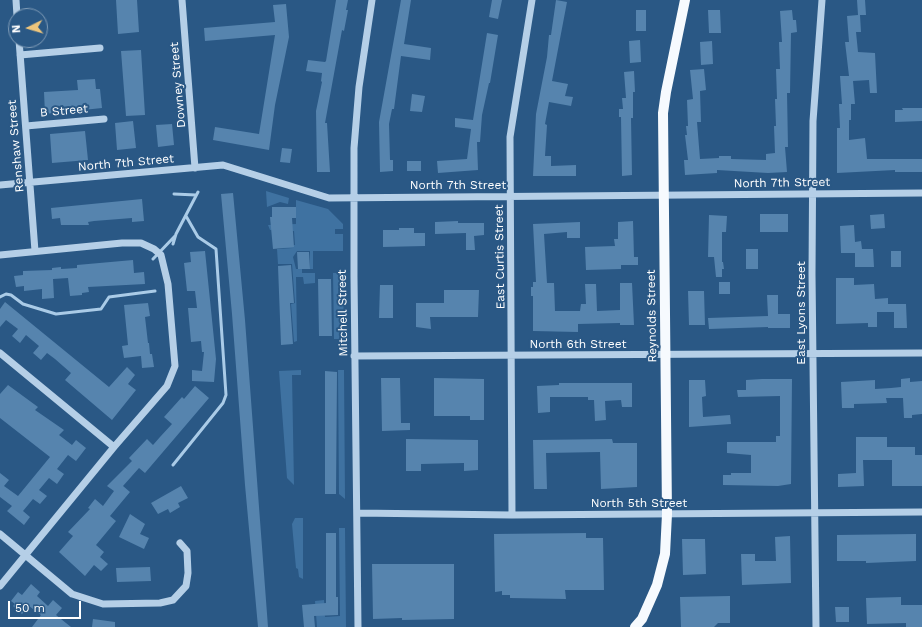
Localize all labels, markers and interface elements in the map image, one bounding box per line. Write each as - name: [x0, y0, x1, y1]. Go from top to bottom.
- north arrow: [8, 8, 48, 48]
- text: N: [10, 24, 23, 34]
- street label: Downey Street: [167, 41, 189, 129]
- street label: Renshaw Street: [5, 99, 27, 193]
- street label: B Street: [39, 102, 89, 120]
- street label: North 7th Street: [77, 152, 175, 174]
- street label: North 7th Street: [734, 175, 830, 191]
- street label: North 7th Street: [410, 178, 506, 192]
- street label: East Curtis Street: [492, 204, 508, 310]
- street label: East Lyons Street: [794, 261, 808, 365]
- street label: Mitchell Street: [335, 269, 351, 357]
- street label: Reynolds Street: [644, 269, 660, 363]
- street label: North 6th Street: [530, 337, 626, 351]
- street label: North 5th Street: [591, 496, 687, 510]
- scale bar: [10, 593, 83, 619]
- text: 50 m: [15, 601, 45, 615]

